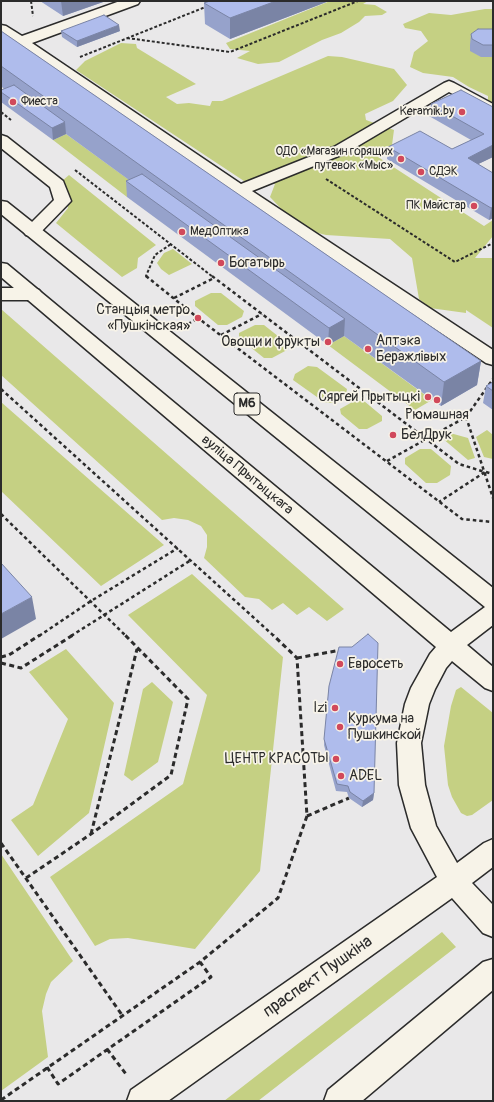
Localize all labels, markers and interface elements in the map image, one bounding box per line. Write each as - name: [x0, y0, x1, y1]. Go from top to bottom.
- place label: Фиеста: [21, 95, 58, 109]
- marker: Фиеста: [8, 97, 18, 107]
- place label: Keramik.by: [400, 105, 454, 119]
- marker: Keramik.by: [457, 107, 467, 117]
- place label: ОДО «Магазин горящих путевок «Мыс»: [275, 145, 393, 173]
- marker: ОДО «Магазин горящих путевок «Мыс»: [396, 154, 406, 164]
- place label: СДЭК: [429, 165, 458, 179]
- marker: СДЭК: [416, 167, 426, 177]
- place label: ПК Майстар: [406, 199, 466, 213]
- marker: ПК Майстар: [469, 201, 479, 211]
- place label: МедОптика: [190, 225, 249, 239]
- marker: МедОптика: [177, 227, 187, 237]
- place label: Богатырь: [229, 255, 285, 271]
- marker: Богатырь: [216, 258, 226, 268]
- place label: Станцыя метро «Пушкінская»: [96, 302, 190, 334]
- marker: Станцыя метро «Пушкінская»: [193, 313, 203, 323]
- place label: Аптэка Беражлівых: [376, 333, 446, 366]
- place label: Овощи и фрукты: [221, 334, 320, 350]
- marker: Овощи и фрукты: [323, 337, 333, 347]
- marker: Аптэка Беражлівых: [363, 344, 373, 354]
- place label: Сяргей Прытыцкі: [318, 389, 420, 405]
- marker: Сяргей Прытыцкі: [423, 392, 433, 402]
- road number: М6: [234, 393, 260, 415]
- marker: Рюмашная: [432, 395, 442, 405]
- place label: Рюмашная: [405, 407, 469, 423]
- place label: БелДрук: [401, 427, 452, 443]
- marker: БелДрук: [388, 430, 398, 440]
- street label: вуліца Прытыцкага: [198, 432, 296, 518]
- place label: Евросеть: [348, 656, 404, 672]
- marker: Евросеть: [335, 659, 345, 669]
- place label: Izi: [313, 700, 327, 716]
- marker: Izi: [330, 703, 340, 713]
- place label: Куркума на Пушкинской: [348, 711, 421, 744]
- marker: Куркума на Пушкинской: [335, 722, 345, 732]
- place label: ЦЕНТР КРАСОТЫ: [225, 751, 328, 767]
- marker: ЦЕНТР КРАСОТЫ: [331, 754, 341, 764]
- place label: ADEL: [349, 768, 382, 784]
- marker: ADEL: [336, 771, 346, 781]
- street label: праспект Пушкіна: [259, 932, 377, 1022]

